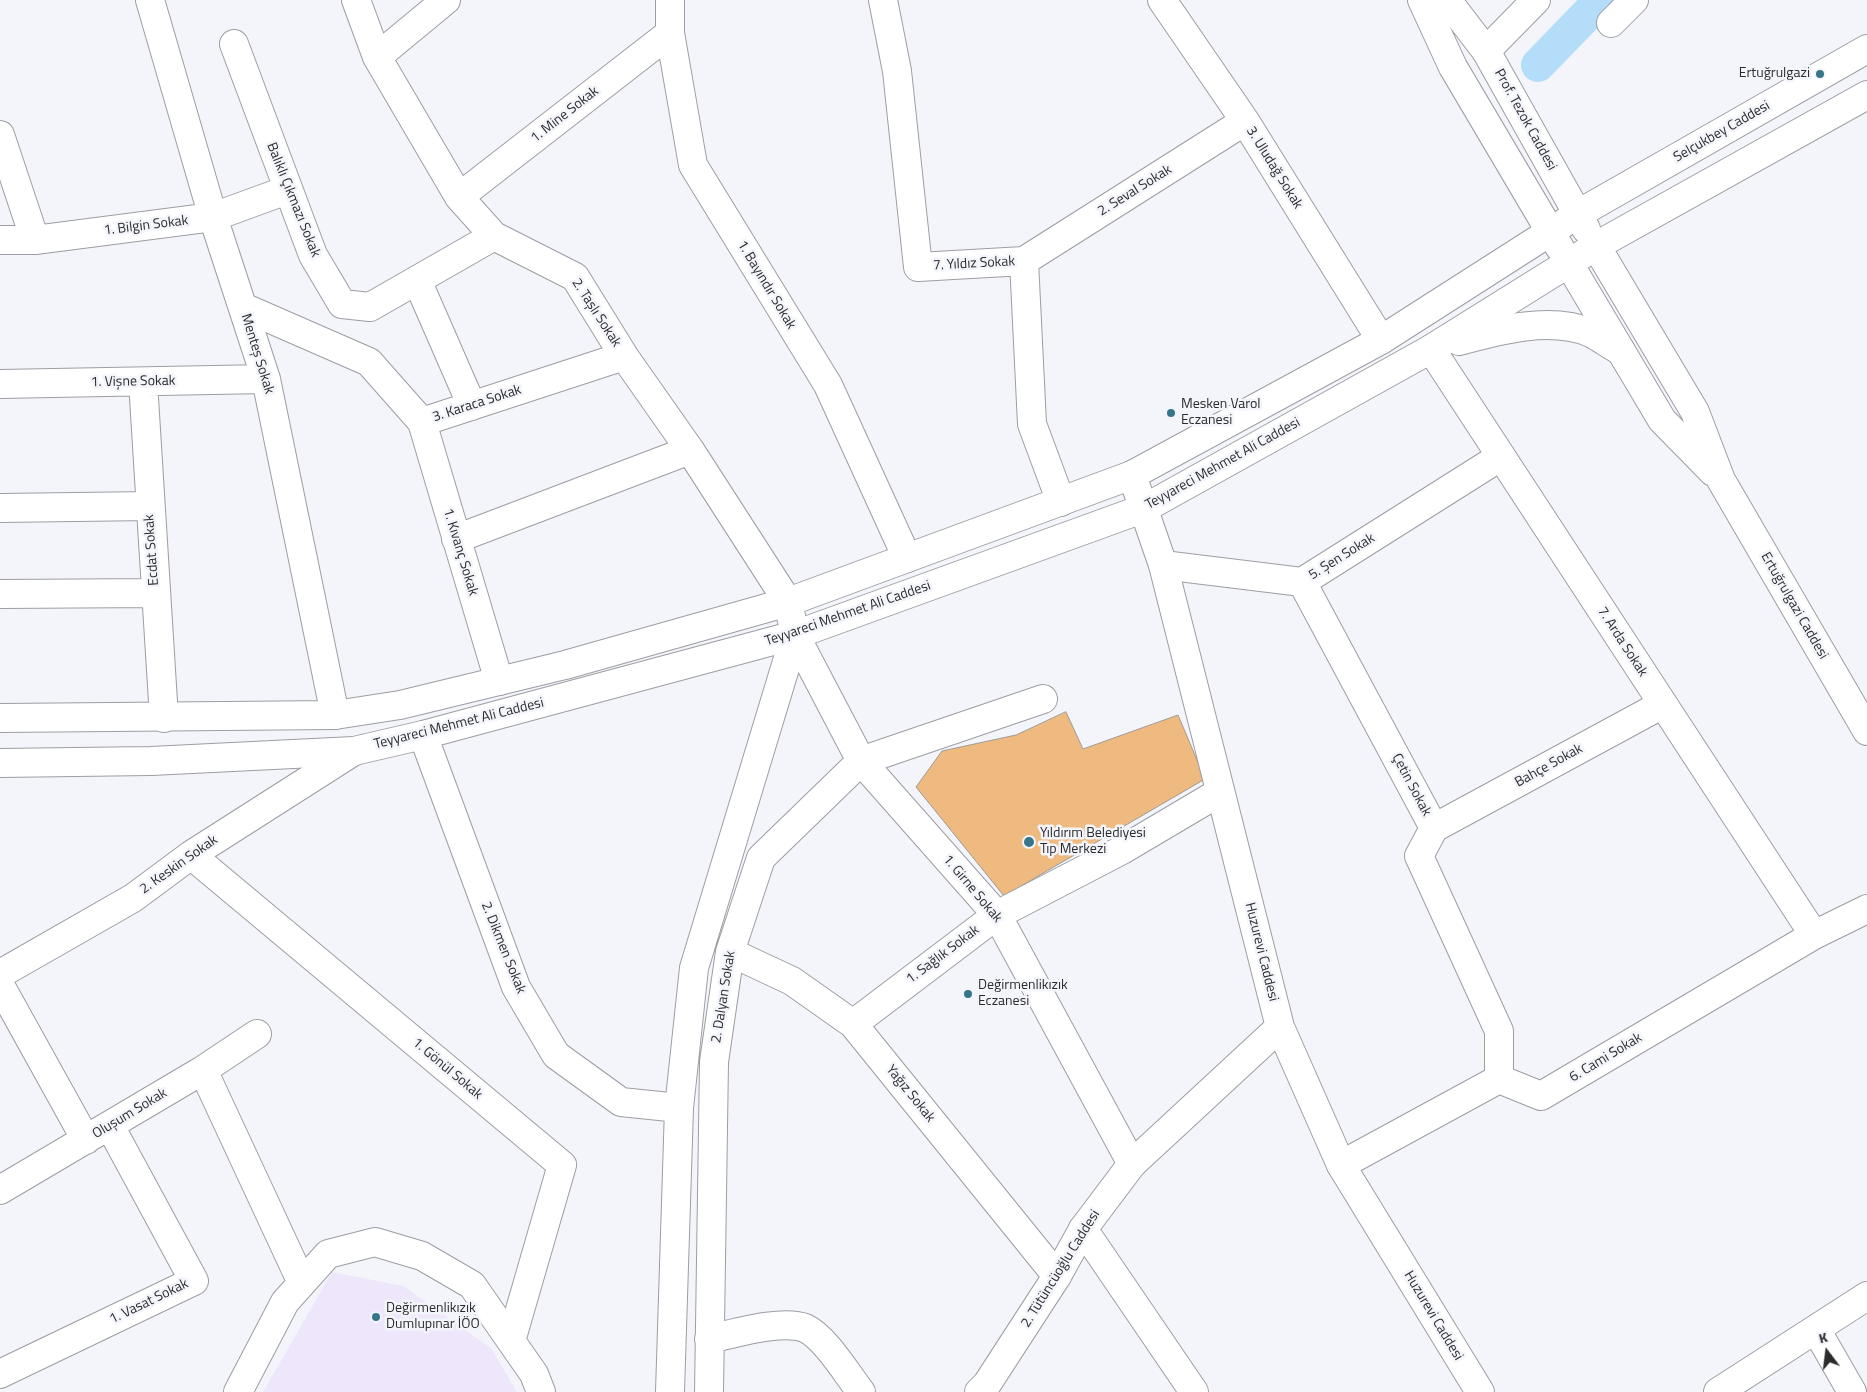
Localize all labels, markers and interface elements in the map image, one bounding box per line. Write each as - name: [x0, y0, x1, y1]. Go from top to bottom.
- street label: Prof. Tezok Caddesi: [1490, 66, 1560, 174]
- place label: Ertuğrulgazi: [1739, 66, 1810, 82]
- marker: Ertuğrulgazi: [1814, 68, 1826, 80]
- street label: 1. Mine Sokak: [528, 83, 602, 147]
- street label: Selçukbey Caddesi: [1671, 98, 1773, 166]
- street label: 3. Uludağ Sokak: [1242, 124, 1306, 212]
- street label: Balıklı Çıkmazı Sokak: [262, 140, 324, 260]
- street label: 2. Seval Sokak: [1095, 162, 1175, 220]
- street label: 1. Bilgin Sokak: [103, 212, 189, 240]
- street label: 1. Bayındır Sokak: [733, 238, 799, 332]
- street label: 7. Yıldız Sokak: [933, 253, 1015, 275]
- street label: 2. Taşlı Sokak: [568, 276, 624, 350]
- street label: Menteş Sokak: [237, 312, 277, 396]
- street label: 1. Vişne Sokak: [91, 373, 175, 391]
- street label: 3. Karaca Sokak: [430, 382, 524, 426]
- place label: Mesken Varol Eczanesi: [1181, 397, 1261, 430]
- marker: Mesken Varol Eczanesi: [1165, 407, 1177, 419]
- street label: Teyyareci Mehmet Ali Caddesi: [1143, 414, 1303, 514]
- street label: 1. Kıvanç Sokak: [439, 506, 481, 598]
- street label: Ecdat Sokak: [141, 514, 163, 586]
- street label: 5. Şen Sokak: [1306, 530, 1378, 584]
- street label: Ertuğrulgazi Caddesi: [1757, 550, 1831, 662]
- street label: Teyyareci Mehmet Ali Caddesi: [763, 578, 933, 650]
- street label: 7. Arda Sokak: [1593, 604, 1651, 680]
- street label: Teyyareci Mehmet Ali Caddesi: [372, 695, 546, 753]
- street label: Bahçe Sokak: [1512, 741, 1586, 791]
- street label: Çetin Sokak: [1388, 751, 1434, 819]
- place label: Yıldırım Belediyesi Tıp Merkezi: [1040, 826, 1146, 859]
- street label: 2. Keskin Sokak: [137, 832, 221, 898]
- marker: Yıldırım Belediyesi Tıp Merkezi: [1022, 835, 1036, 849]
- street label: 1. Girne Sokak: [939, 852, 1005, 926]
- street label: 2. Dikmen Sokak: [477, 900, 529, 996]
- street label: Huzurevi Caddesi: [1241, 901, 1281, 1003]
- street label: 1. Sağlık Sokak: [903, 922, 983, 988]
- street label: 2. Dalyan Sokak: [708, 950, 740, 1044]
- place label: Değirmenlikızık Eczanesi: [978, 978, 1068, 1010]
- marker: Değirmenlikızık Eczanesi: [962, 988, 974, 1000]
- street label: 6. Cami Sokak: [1567, 1030, 1645, 1086]
- street label: 1. Gönül Sokak: [408, 1035, 486, 1103]
- street label: Yağız Sokak: [882, 1062, 938, 1126]
- street label: Oluşum Sokak: [90, 1085, 170, 1143]
- street label: 2. Tütüncüoğlu Caddesi: [1018, 1207, 1104, 1331]
- street label: Huzurevi Caddesi: [1400, 1268, 1466, 1364]
- street label: 1. Vasat Sokak: [107, 1276, 191, 1328]
- place label: Değirmenlikızık Dumlupınar İÖO: [386, 1301, 480, 1334]
- marker: Değirmenlikızık Dumlupınar İÖO: [370, 1311, 382, 1323]
- text: K: [1816, 1326, 1830, 1348]
- north arrow: [1802, 1327, 1852, 1377]

